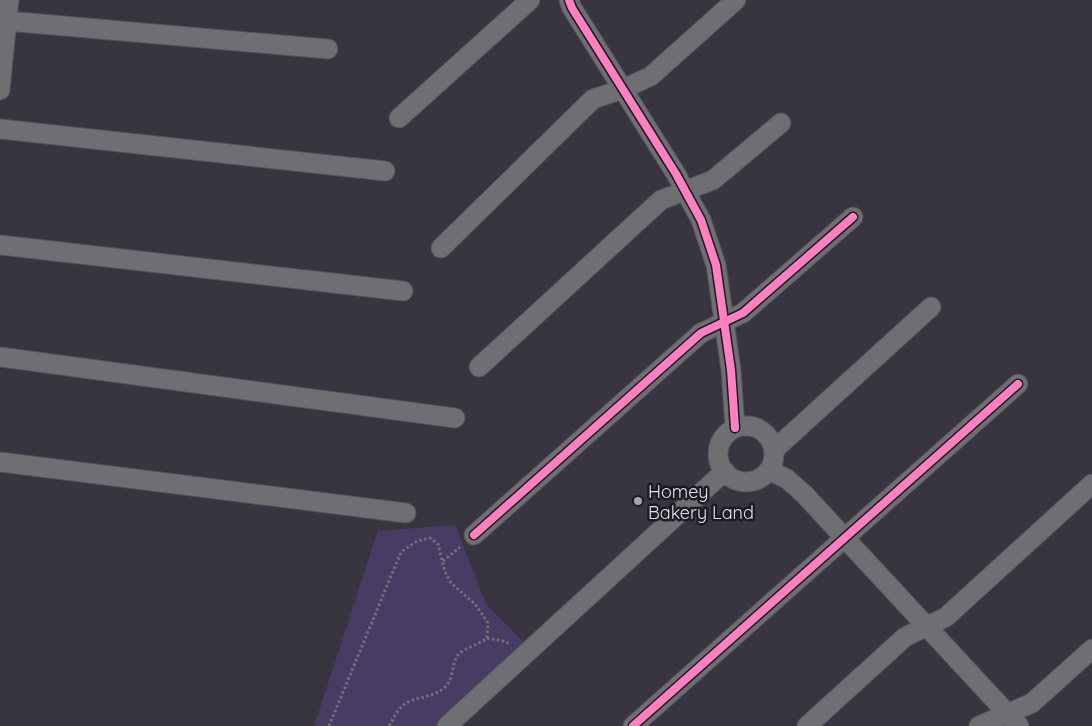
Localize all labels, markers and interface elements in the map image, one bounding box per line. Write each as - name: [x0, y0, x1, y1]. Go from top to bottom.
- place label: Homey Bakery Land: [648, 480, 754, 524]
- marker: Homey Bakery Land: [632, 495, 644, 507]

